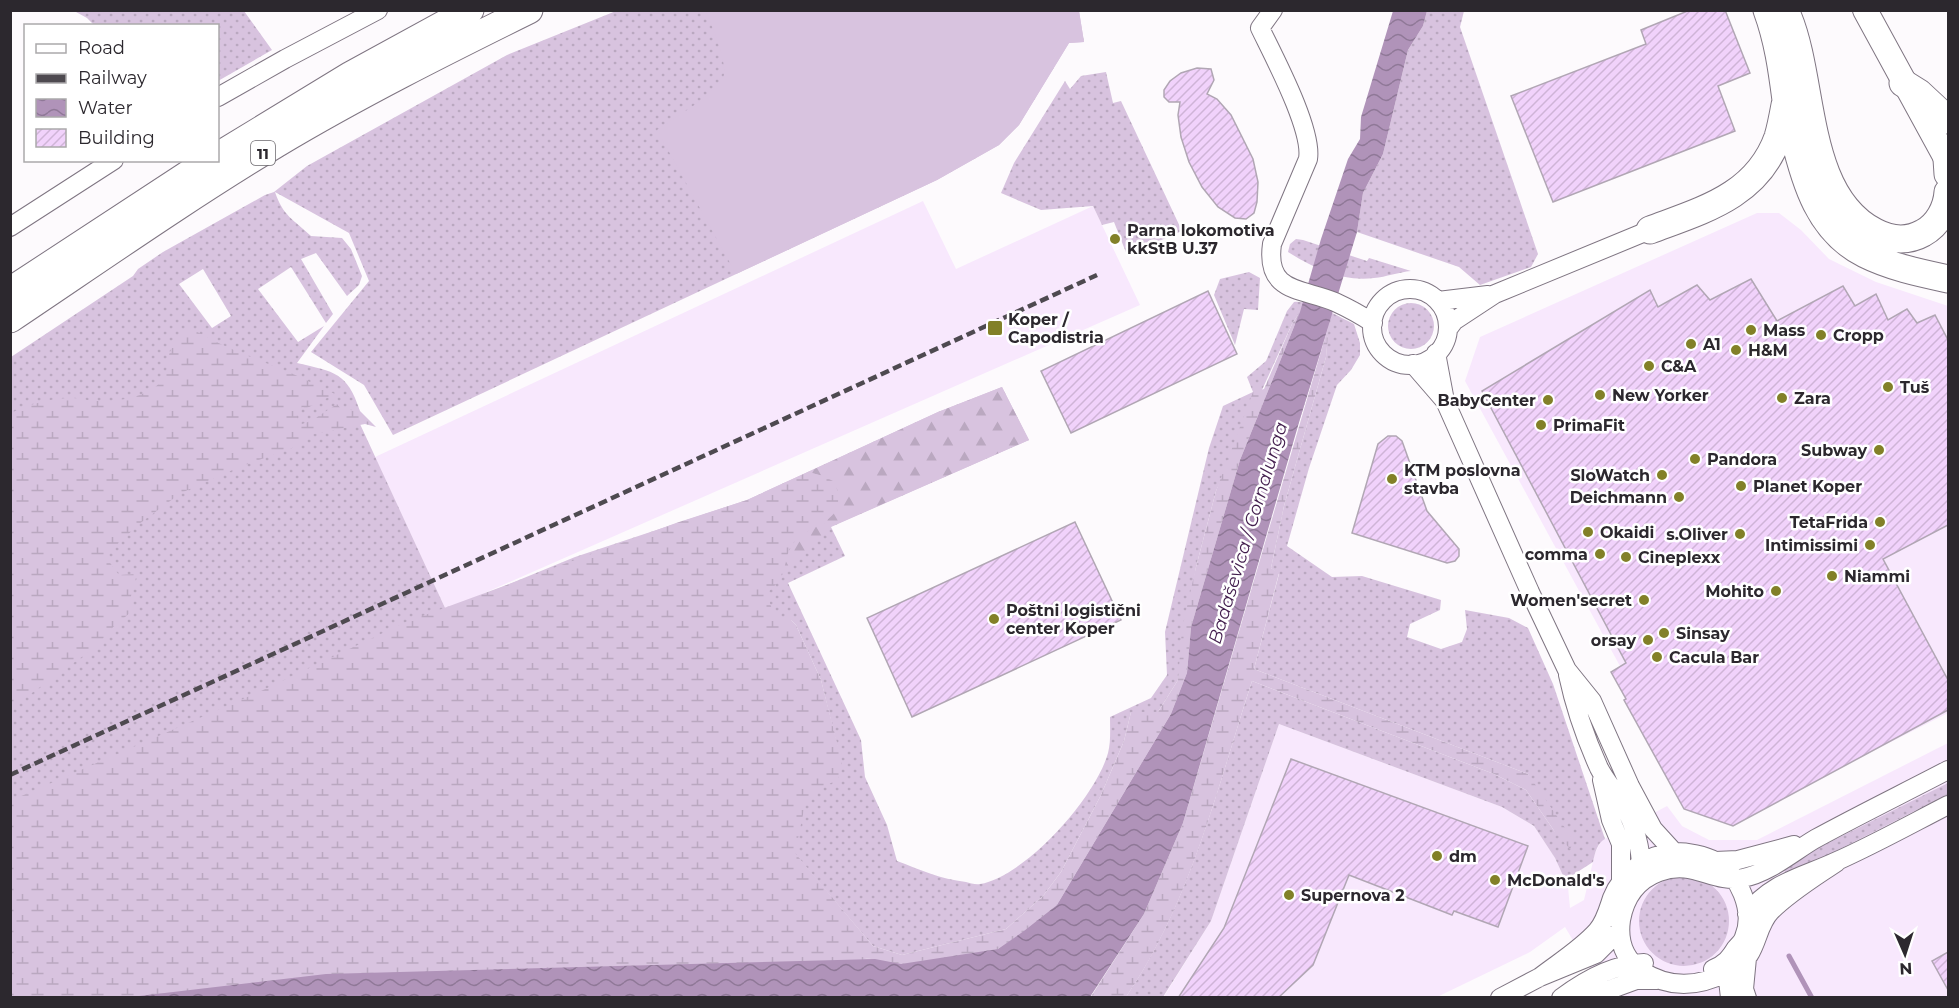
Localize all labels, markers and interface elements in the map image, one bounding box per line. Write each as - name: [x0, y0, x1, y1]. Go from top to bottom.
- legend: [24, 24, 219, 162]
- text: Road: [78, 37, 125, 59]
- text: Railway: [78, 67, 147, 89]
- text: Water: [78, 97, 133, 119]
- text: Building: [78, 127, 155, 149]
- road number: 11: [251, 141, 275, 165]
- place label: Parna lokomotiva kkStB U.37: [1127, 221, 1275, 258]
- marker: Parna lokomotiva kkStB U.37: [1108, 232, 1122, 246]
- place label: Koper / Capodistria: [1008, 310, 1104, 347]
- marker: Koper / Capodistria: [986, 319, 1004, 337]
- place label: Mass: [1763, 321, 1806, 340]
- marker: Mass: [1744, 323, 1758, 337]
- place label: Cropp: [1833, 326, 1884, 345]
- marker: Cropp: [1814, 328, 1828, 342]
- place label: A1: [1702, 335, 1721, 354]
- marker: A1: [1684, 337, 1698, 351]
- place label: H&M: [1748, 341, 1788, 360]
- marker: H&M: [1729, 343, 1743, 357]
- place label: C&A: [1661, 357, 1697, 376]
- marker: C&A: [1642, 359, 1656, 373]
- place label: Tuš: [1900, 378, 1930, 397]
- marker: Tuš: [1881, 380, 1895, 394]
- place label: New Yorker: [1612, 386, 1709, 405]
- marker: New Yorker: [1593, 388, 1607, 402]
- place label: Zara: [1794, 389, 1831, 408]
- place label: BabyCenter: [1437, 391, 1536, 410]
- marker: Zara: [1775, 391, 1789, 405]
- marker: BabyCenter: [1541, 393, 1555, 407]
- place label: PrimaFit: [1553, 416, 1625, 435]
- marker: PrimaFit: [1534, 418, 1548, 432]
- water label: Badaševica / Cornalunga: [1204, 419, 1292, 647]
- place label: Subway: [1801, 441, 1867, 460]
- marker: Subway: [1872, 443, 1886, 457]
- place label: Pandora: [1707, 450, 1777, 469]
- marker: Pandora: [1688, 452, 1702, 466]
- place label: KTM poslovna stavba: [1404, 461, 1521, 498]
- place label: SloWatch: [1570, 466, 1650, 485]
- marker: SloWatch: [1655, 468, 1669, 482]
- marker: KTM poslovna stavba: [1385, 472, 1399, 486]
- place label: Planet Koper: [1753, 477, 1862, 496]
- marker: Planet Koper: [1734, 479, 1748, 493]
- place label: Deichmann: [1570, 488, 1667, 507]
- marker: Deichmann: [1672, 490, 1686, 504]
- place label: TetaFrida: [1790, 513, 1868, 532]
- marker: TetaFrida: [1873, 515, 1887, 529]
- place label: Okaidi: [1600, 523, 1654, 542]
- marker: Okaidi: [1581, 525, 1595, 539]
- place label: s.Oliver: [1666, 525, 1728, 544]
- marker: s.Oliver: [1733, 527, 1747, 541]
- place label: Intimissimi: [1765, 536, 1858, 555]
- marker: Intimissimi: [1863, 538, 1877, 552]
- place label: comma: [1525, 545, 1588, 564]
- marker: comma: [1593, 547, 1607, 561]
- place label: Cineplexx: [1638, 548, 1721, 567]
- marker: Cineplexx: [1619, 550, 1633, 564]
- place label: Niammi: [1844, 567, 1910, 586]
- marker: Niammi: [1825, 569, 1839, 583]
- place label: Mohito: [1705, 582, 1764, 601]
- marker: Mohito: [1769, 584, 1783, 598]
- place label: Women'secret: [1510, 591, 1632, 610]
- marker: Women'secret: [1637, 593, 1651, 607]
- place label: Poštni logistični center Koper: [1006, 601, 1141, 638]
- marker: Poštni logistični center Koper: [987, 612, 1001, 626]
- place label: Sinsay: [1676, 624, 1730, 643]
- marker: Sinsay: [1657, 626, 1671, 640]
- place label: orsay: [1591, 631, 1636, 650]
- marker: orsay: [1641, 633, 1655, 647]
- place label: Cacula Bar: [1669, 648, 1759, 667]
- marker: Cacula Bar: [1650, 650, 1664, 664]
- place label: dm: [1449, 847, 1477, 866]
- marker: dm: [1430, 849, 1444, 863]
- place label: McDonald's: [1507, 871, 1605, 890]
- marker: McDonald's: [1488, 873, 1502, 887]
- place label: Supernova 2: [1301, 886, 1405, 905]
- marker: Supernova 2: [1282, 888, 1296, 902]
- north arrow: [1875, 924, 1935, 984]
- text: N: [1899, 959, 1913, 978]

